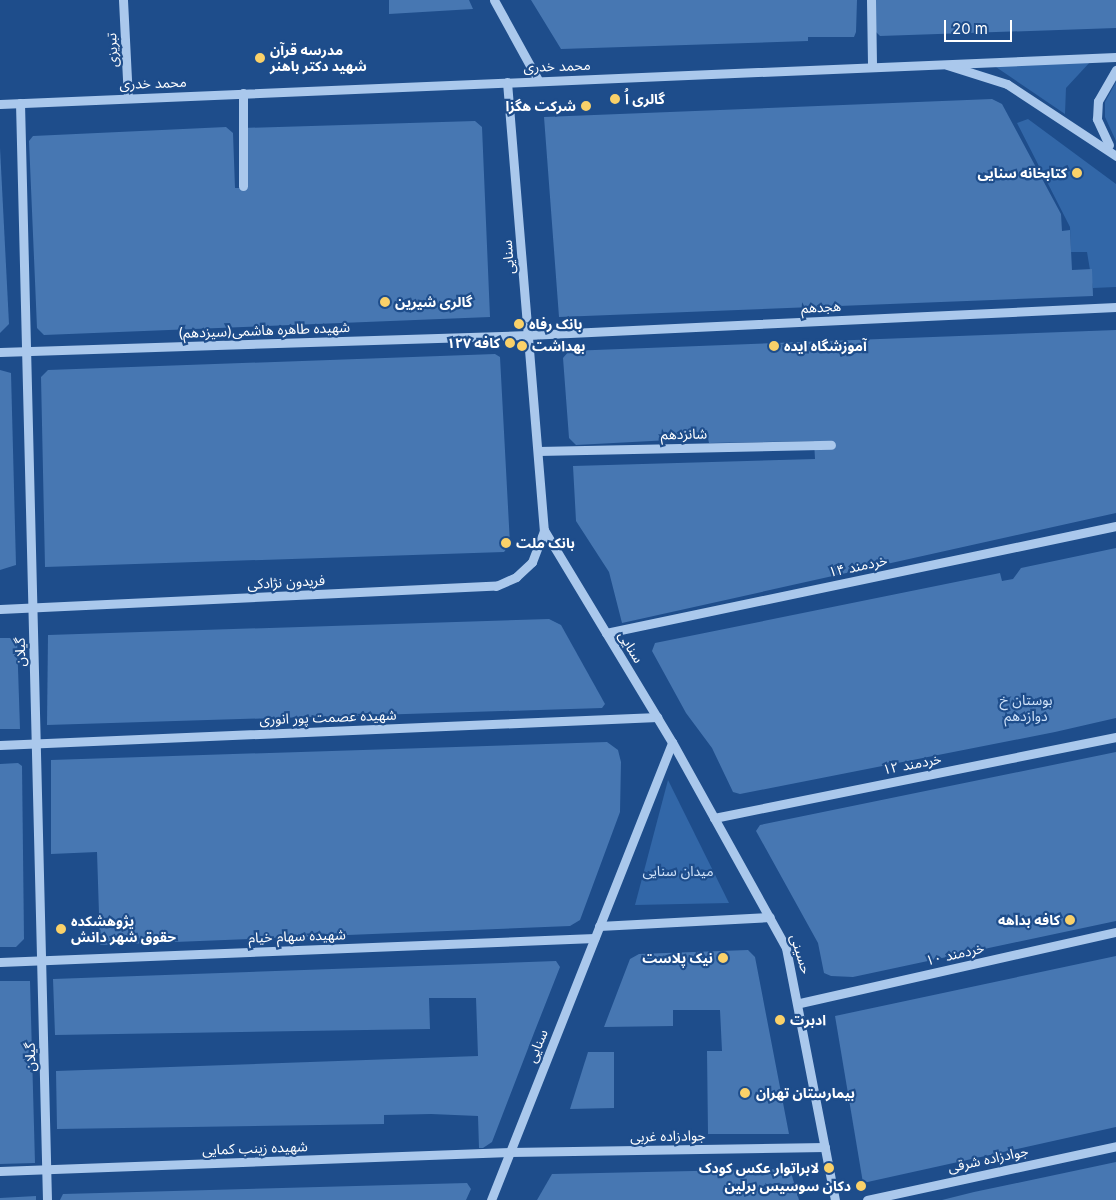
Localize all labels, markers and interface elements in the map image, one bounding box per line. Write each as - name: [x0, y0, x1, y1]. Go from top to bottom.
- scale bar: [946, 10, 1014, 42]
- text: 20 m: [952, 19, 988, 38]
- street label: تبریزی: [103, 32, 121, 68]
- place label: مدرسه قرآن شهید دکتر باهنر: [270, 42, 367, 74]
- marker: مدرسه قرآن شهید دکتر باهنر: [254, 52, 266, 64]
- street label: محمد خدری: [523, 56, 591, 76]
- street label: محمد خدری: [119, 73, 187, 93]
- place label: گالری اُ: [625, 91, 665, 107]
- marker: گالری اُ: [609, 93, 621, 105]
- place label: شرکت هگزا: [505, 98, 576, 114]
- marker: شرکت هگزا: [580, 100, 592, 112]
- place label: كتابخانه سنایی: [978, 165, 1067, 181]
- marker: كتابخانه سنایی: [1071, 167, 1083, 179]
- street label: سنایی: [498, 239, 518, 275]
- place label: گالری شیرین: [395, 294, 472, 310]
- marker: گالری شیرین: [379, 296, 391, 308]
- street label: هجدهم: [800, 298, 842, 316]
- place label: بانک رفاه: [529, 316, 582, 332]
- marker: بانک رفاه: [513, 318, 525, 330]
- street label: شهیده طاهره هاشمی(سیزدهم): [178, 319, 350, 341]
- place label: کافه ۱۲۷: [447, 335, 500, 351]
- marker: کافه ۱۲۷: [504, 337, 516, 349]
- place label: بهداشت: [532, 338, 586, 354]
- place label: آموزشگاه ایده: [784, 338, 867, 354]
- marker: بهداشت: [516, 340, 528, 352]
- marker: آموزشگاه ایده: [768, 340, 780, 352]
- street label: شانزدهم: [661, 425, 707, 443]
- place label: بانک ملت: [516, 535, 575, 551]
- marker: بانک ملت: [500, 537, 512, 549]
- street label: خردمند ۱۴: [827, 552, 889, 580]
- street label: فریدون نژادکی: [247, 572, 325, 592]
- street label: سنایی: [615, 628, 647, 666]
- street label: گیلان: [11, 637, 29, 667]
- park label: بوستان خ دوازدهم: [999, 692, 1053, 724]
- street label: شهیده عصمت پور انوری: [259, 706, 397, 728]
- street label: خردمند ۱۲: [881, 750, 943, 778]
- park label: میدان سنایی: [642, 863, 714, 879]
- place label: کافه بداهه: [998, 912, 1060, 928]
- place label: پژوهشکده حقوق شهر دانش: [71, 913, 176, 946]
- marker: کافه بداهه: [1064, 914, 1076, 926]
- marker: پژوهشکده حقوق شهر دانش: [55, 923, 67, 935]
- street label: شهیده سهام خیام: [248, 926, 346, 946]
- street label: حسینی: [787, 932, 815, 976]
- street label: خردمند ۱۰: [924, 939, 986, 969]
- place label: نیک پلاست: [642, 950, 713, 966]
- marker: نیک پلاست: [717, 952, 729, 964]
- place label: ادبرت: [790, 1012, 826, 1028]
- marker: ادبرت: [774, 1014, 786, 1026]
- street label: سنایی: [523, 1027, 551, 1065]
- street label: گیلان: [21, 1042, 39, 1072]
- place label: بیمارستان تهران: [756, 1085, 855, 1101]
- marker: بیمارستان تهران: [738, 1086, 752, 1100]
- street label: جوادزاده غربی: [630, 1127, 706, 1145]
- street label: شهیده زینب کمایی: [202, 1138, 308, 1158]
- street label: جوادزاده شرقی: [946, 1142, 1030, 1176]
- place label: لابراتوار عکس کودک: [699, 1160, 819, 1176]
- marker: لابراتوار عکس کودک: [823, 1162, 835, 1174]
- place label: دکان سوسیس برلین: [725, 1178, 851, 1194]
- marker: دکان سوسیس برلین: [855, 1180, 867, 1192]

